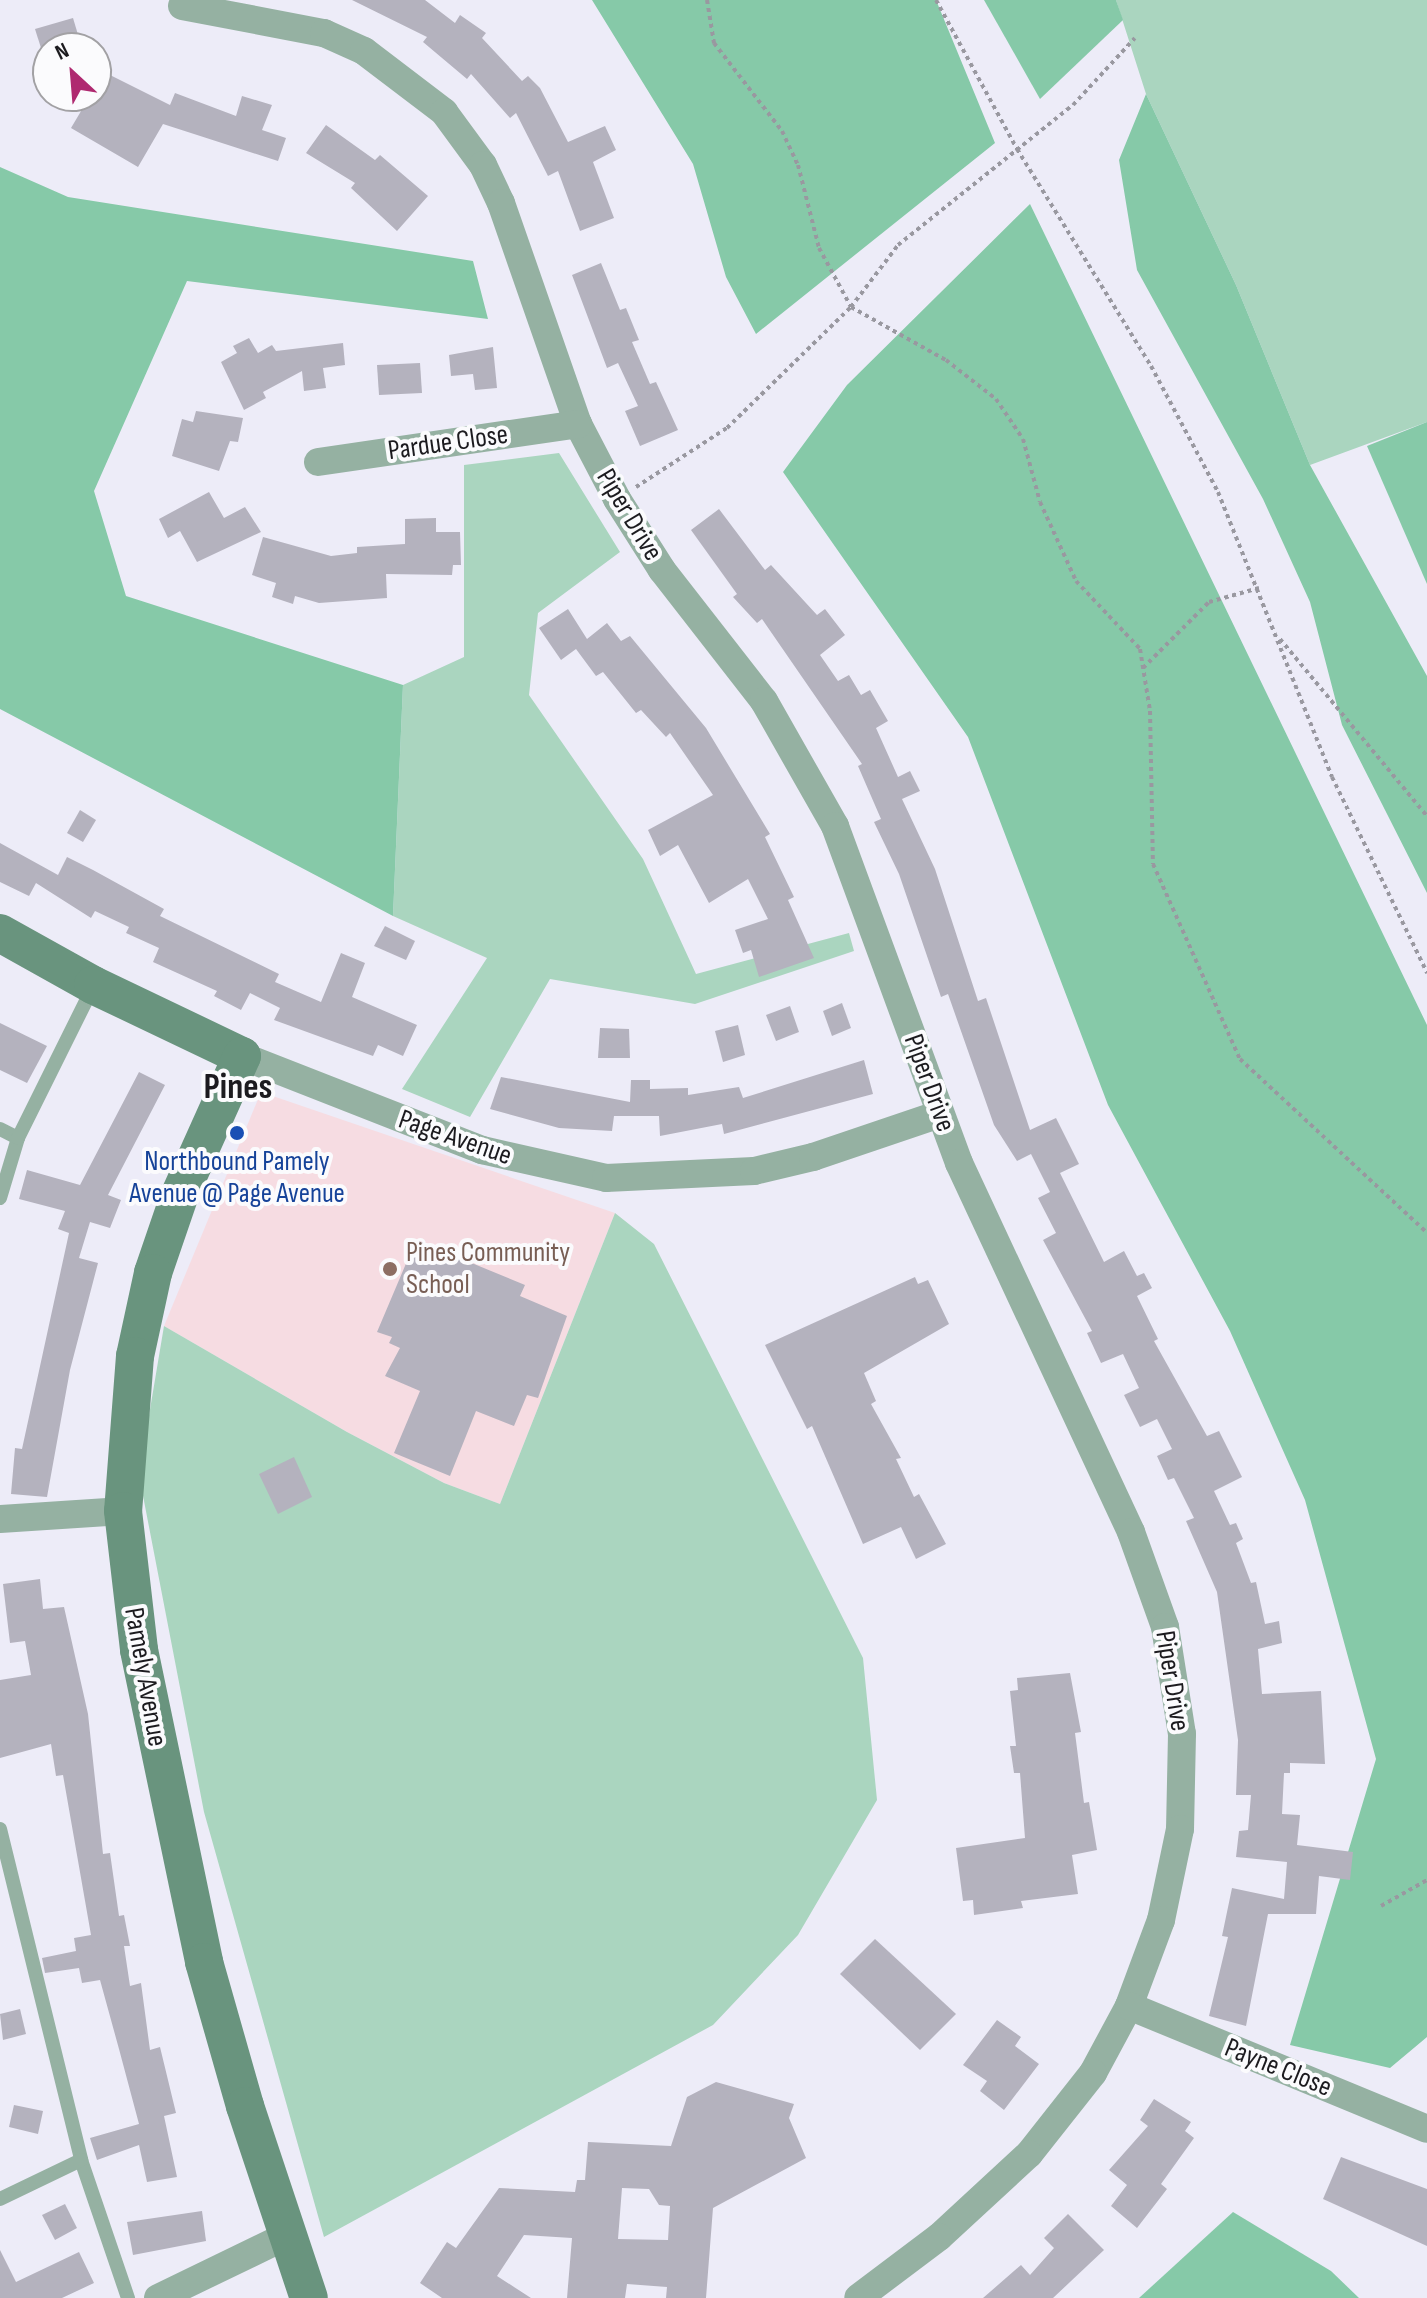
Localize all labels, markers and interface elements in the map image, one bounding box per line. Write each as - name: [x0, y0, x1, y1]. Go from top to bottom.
- north arrow: [32, 32, 112, 112]
- text: N: [51, 37, 73, 66]
- street label: Pardue Close: [386, 418, 510, 468]
- street label: Piper Drive: [589, 463, 669, 567]
- street label: Piper Drive: [896, 1030, 962, 1136]
- district label: Pines: [204, 1066, 272, 1110]
- street label: Page Avenue: [394, 1103, 516, 1173]
- marker: Northbound Pamely Avenue @ Page Avenue: [228, 1124, 246, 1142]
- place label: Northbound Pamely Avenue @ Page Avenue: [129, 1145, 345, 1211]
- place label: Pines Community School: [406, 1236, 570, 1302]
- marker: Pines Community School: [381, 1260, 399, 1278]
- street label: Pamely Avenue: [116, 1605, 174, 1749]
- street label: Piper Drive: [1147, 1628, 1197, 1734]
- street label: Payne Close: [1220, 2031, 1336, 2105]

